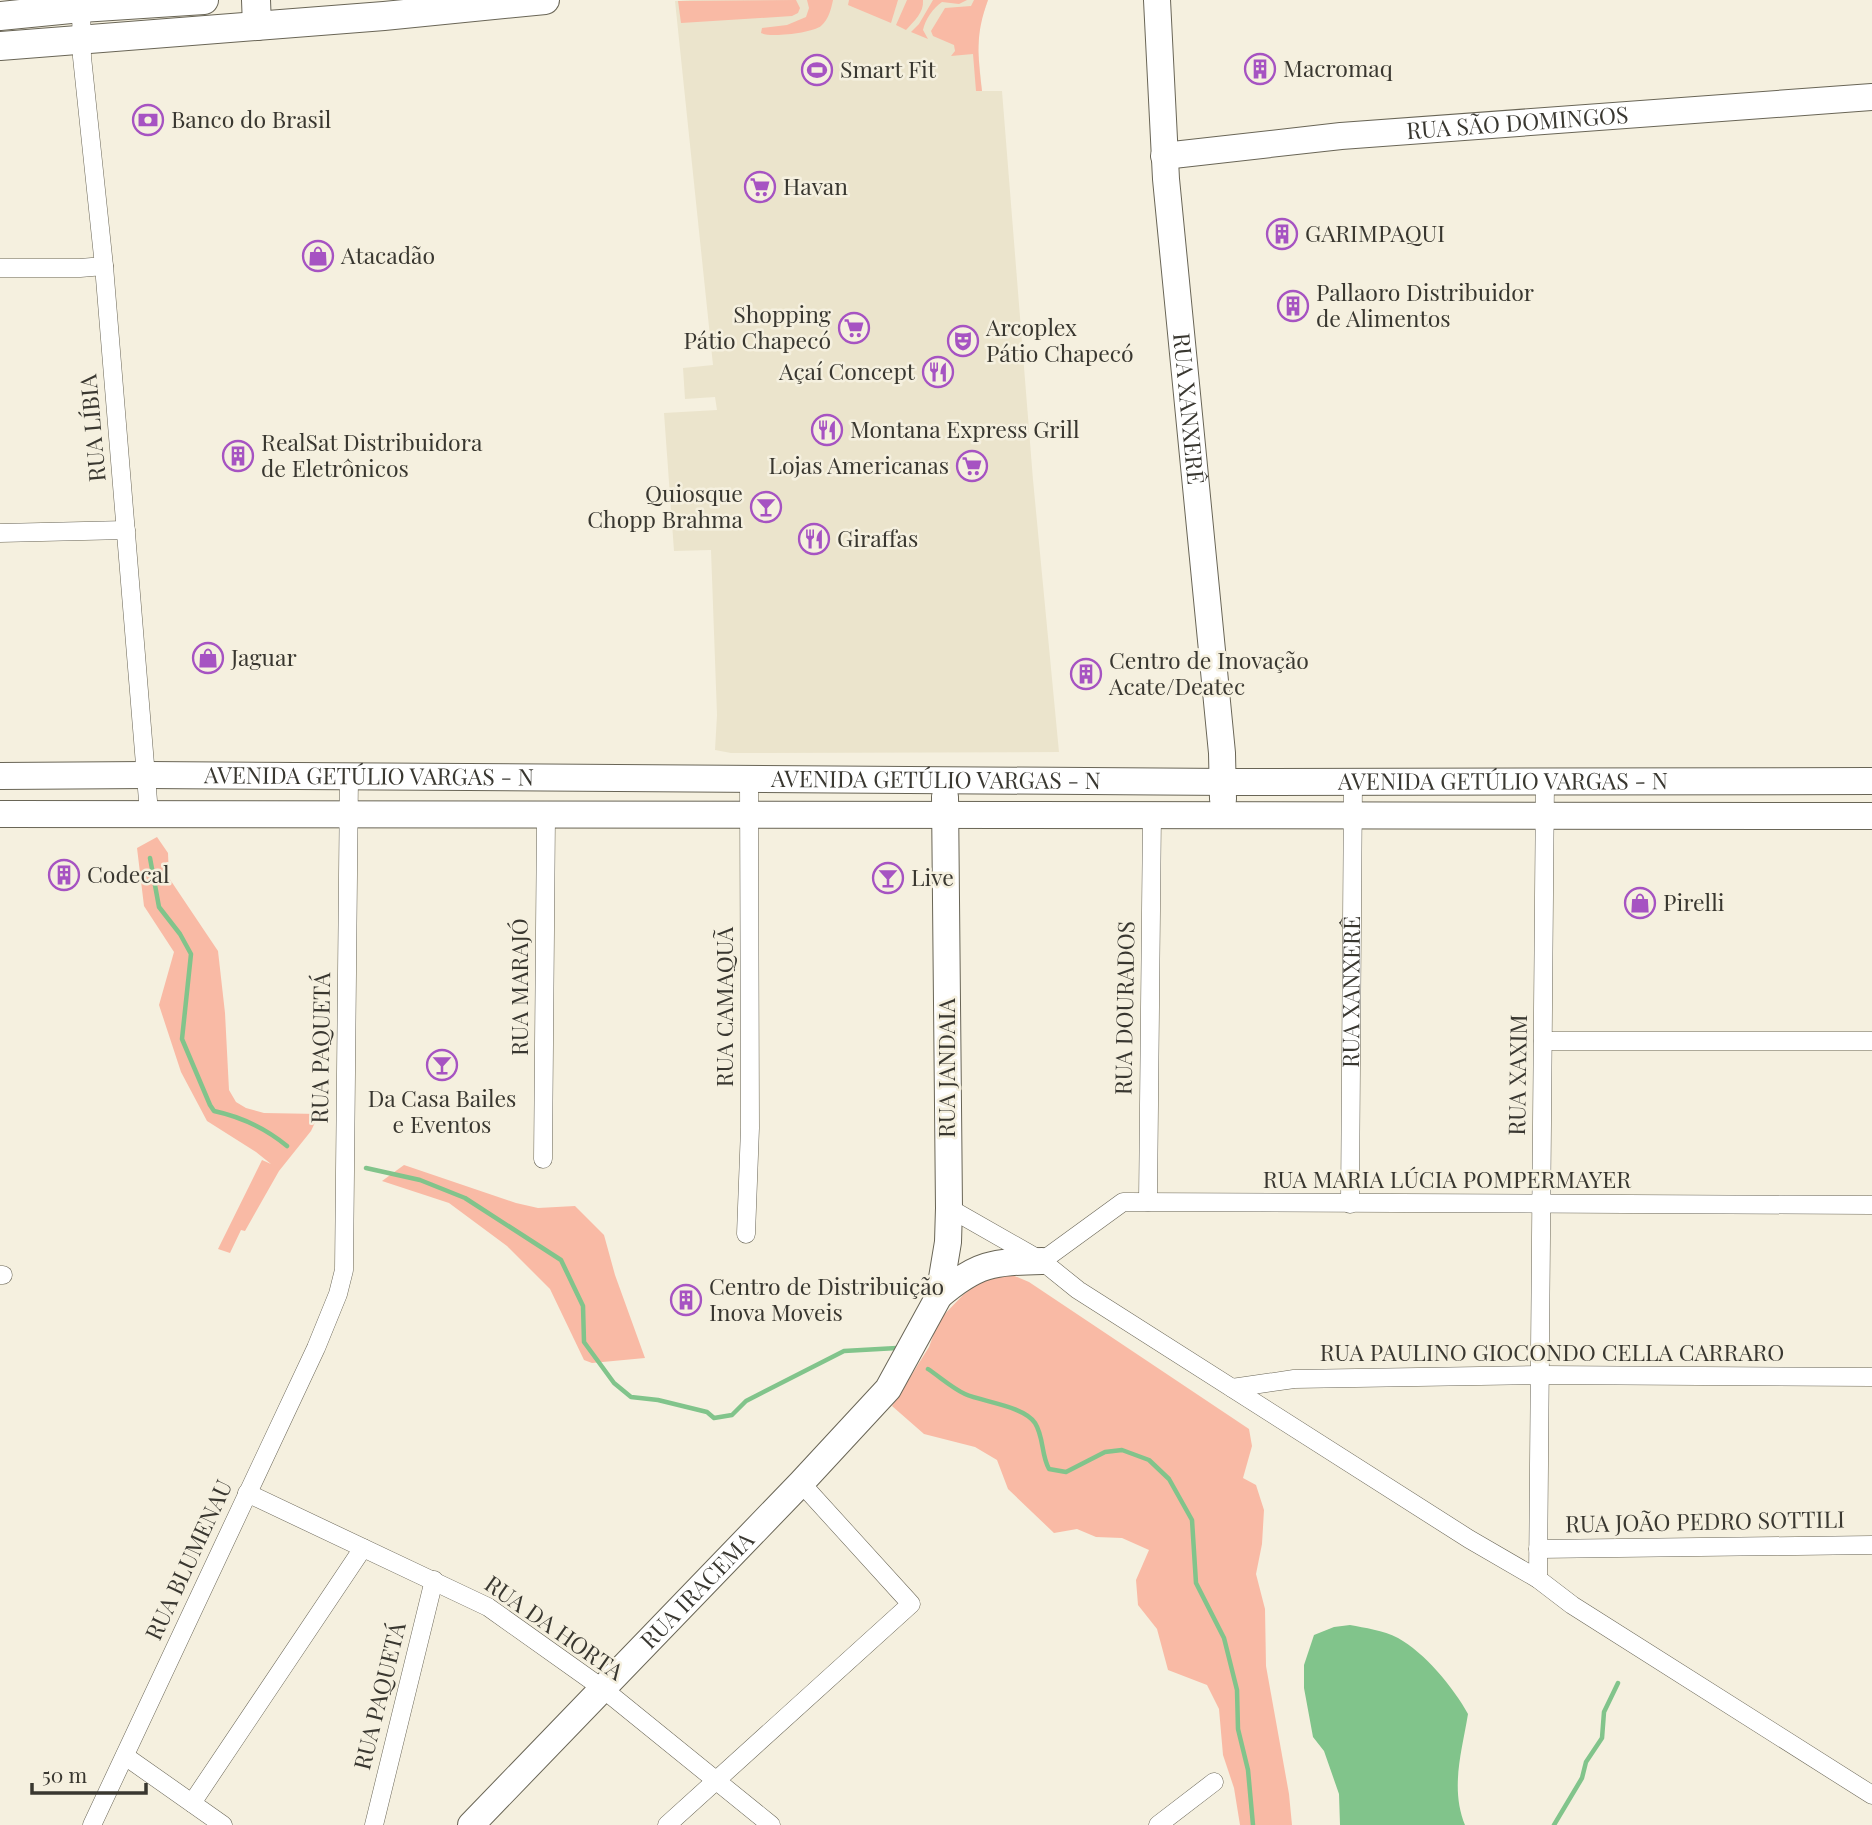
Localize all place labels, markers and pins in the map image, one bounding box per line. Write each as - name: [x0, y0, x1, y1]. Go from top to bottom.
- building icon: Macromaq: [1243, 52, 1277, 86]
- place label: Macromaq: [1283, 52, 1393, 83]
- sports icon: Smart Fit: [800, 53, 834, 87]
- place label: Smart Fit: [840, 53, 937, 84]
- bank icon: Banco do Brasil: [131, 103, 165, 137]
- place label: Banco do Brasil: [171, 103, 332, 134]
- supermarket icon: Havan: [743, 170, 777, 204]
- place label: Havan: [783, 170, 848, 201]
- building icon: GARIMPAQUI: [1265, 217, 1299, 251]
- place label: GARIMPAQUI: [1305, 217, 1445, 248]
- shop icon: Atacadão: [301, 239, 335, 273]
- place label: Atacadão: [340, 239, 435, 270]
- place label: Pallaoro Distribuidor de Alimentos: [1316, 276, 1534, 333]
- building icon: Pallaoro Distribuidor de Alimentos: [1276, 289, 1310, 323]
- place label: Shopping Pátio Chapecó: [683, 298, 831, 355]
- supermarket icon: Shopping Pátio Chapecó: [837, 311, 871, 345]
- place label: Arcoplex Pátio Chapecó: [985, 311, 1134, 368]
- theatre icon: Arcoplex Pátio Chapecó: [946, 324, 980, 358]
- place label: Açaí Concept: [778, 355, 916, 386]
- restaurant icon: Açaí Concept: [921, 355, 955, 389]
- restaurant icon: Montana Express Grill: [810, 413, 844, 447]
- place label: Montana Express Grill: [850, 413, 1080, 444]
- place label: RealSat Distribuidora de Eletrônicos: [261, 426, 483, 483]
- building icon: RealSat Distribuidora de Eletrônicos: [221, 439, 255, 473]
- place label: Lojas Americanas: [768, 449, 949, 480]
- supermarket icon: Lojas Americanas: [955, 449, 989, 483]
- place label: Quiosque Chopp Brahma: [587, 477, 744, 534]
- bar icon: Quiosque Chopp Brahma: [749, 490, 783, 524]
- restaurant icon: Giraffas: [797, 522, 831, 556]
- place label: Giraffas: [837, 522, 918, 553]
- shop icon: Jaguar: [191, 641, 225, 675]
- place label: Jaguar: [230, 641, 297, 672]
- place label: Centro de Inovação Acate/Deatec: [1108, 644, 1309, 701]
- building icon: Centro de Inovação Acate/Deatec: [1069, 657, 1103, 691]
- building icon: Codecal: [47, 858, 81, 892]
- place label: Codecal: [87, 858, 170, 889]
- bar icon: Live: [871, 861, 905, 895]
- place label: Live: [911, 861, 954, 892]
- shop icon: Pirelli: [1623, 886, 1657, 920]
- place label: Pirelli: [1663, 886, 1725, 917]
- bar icon: Da Casa Bailes e Eventos: [425, 1048, 459, 1082]
- place label: Da Casa Bailes e Eventos: [368, 1082, 516, 1139]
- place label: Centro de Distribuição Inova Moveis: [709, 1270, 944, 1327]
- building icon: Centro de Distribuição Inova Moveis: [669, 1283, 703, 1317]

